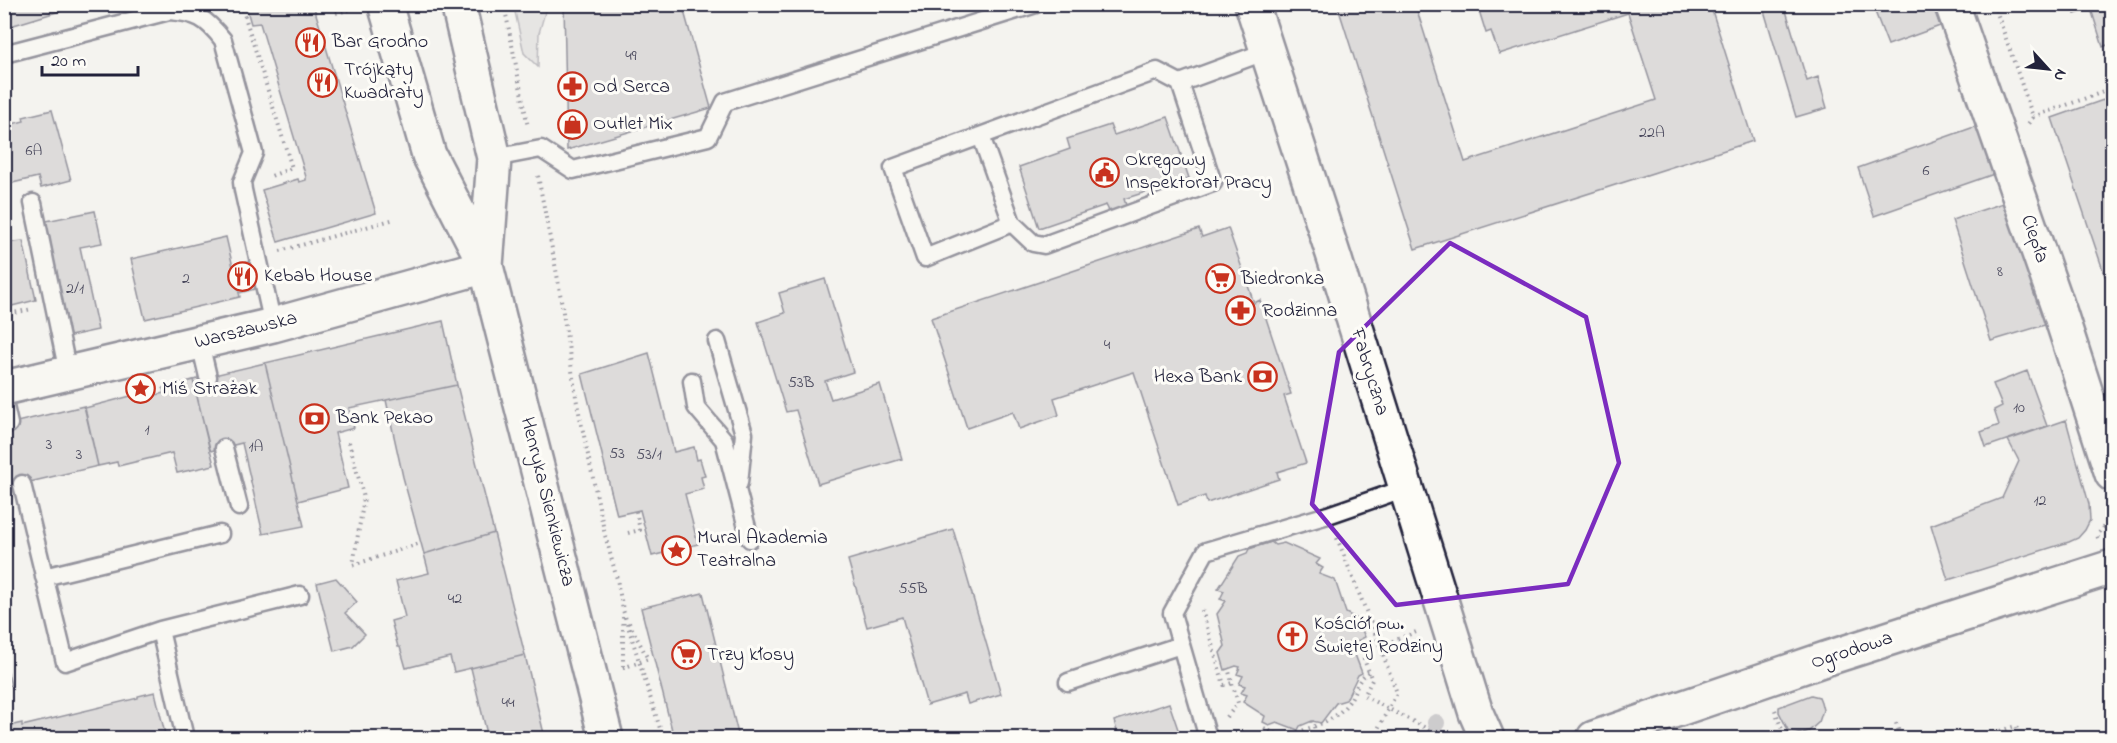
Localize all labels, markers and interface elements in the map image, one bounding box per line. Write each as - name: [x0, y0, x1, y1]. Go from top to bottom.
- restaurant icon: Bar Grodno: [295, 26, 327, 58]
- place label: Bar Grodno: [331, 28, 428, 57]
- scale bar: [42, 39, 138, 77]
- north arrow: [2018, 39, 2078, 99]
- house number: 49: [625, 44, 637, 68]
- text: 20 m: [51, 49, 86, 75]
- place label: Trójkąty Kwadraty: [344, 56, 424, 108]
- text: N: [2046, 65, 2073, 85]
- restaurant icon: Trójkąty Kwadraty: [307, 66, 339, 98]
- pharmacy icon: Od Serca: [556, 71, 588, 103]
- place label: Od Serca: [593, 73, 670, 102]
- shop icon: Outlet Mix: [556, 108, 588, 140]
- place label: Outlet Mix: [593, 110, 673, 139]
- house number: 22A: [1639, 121, 1665, 145]
- house number: 6A: [26, 139, 43, 163]
- place label: Okręgowy Inspektorat Pracy: [1125, 146, 1272, 198]
- public building icon: Okręgowy Inspektorat Pracy: [1088, 156, 1120, 188]
- house number: 6: [1922, 159, 1930, 183]
- street label: Ciepła: [2012, 211, 2056, 267]
- restaurant icon: Kebab House: [227, 260, 259, 292]
- house number: 8: [1997, 260, 2003, 284]
- place label: Kebab House: [264, 262, 372, 291]
- supermarket icon: Biedronka: [1204, 263, 1236, 295]
- place label: Biedronka: [1240, 265, 1324, 294]
- house number: 2: [182, 267, 190, 291]
- house number: 2/1: [66, 277, 84, 301]
- pharmacy icon: Rodzinna: [1225, 295, 1257, 327]
- place label: Rodzinna: [1262, 297, 1337, 326]
- street label: Warszawska: [192, 304, 300, 358]
- street label: Fabryczna: [1342, 324, 1396, 419]
- house number: 4: [1104, 333, 1111, 357]
- bank icon: Hexa Bank: [1247, 361, 1279, 393]
- place label: Hexa Bank: [1154, 363, 1242, 392]
- house number: 53B: [788, 371, 814, 395]
- place icon: Miś Strażak: [125, 373, 157, 405]
- place label: Miś Strażak: [162, 375, 258, 404]
- house number: 10: [2013, 396, 2025, 420]
- bank icon: Bank Pekao: [299, 402, 331, 434]
- place label: Bank Pekao: [335, 404, 433, 433]
- street label: Henryka Sienkiewicza: [512, 414, 582, 590]
- house number: 1: [144, 418, 150, 442]
- house number: 3: [46, 433, 52, 457]
- house number: 1A: [249, 435, 264, 459]
- house number: 53: [609, 442, 625, 466]
- house number: 3: [76, 443, 82, 467]
- house number: 53/1: [636, 443, 662, 467]
- house number: 12: [2033, 489, 2047, 513]
- place label: Mural Akademia Teatralna: [697, 524, 828, 576]
- place icon: Mural Akademia Teatralna: [660, 534, 692, 566]
- house number: 55B: [898, 577, 928, 601]
- house number: 42: [448, 587, 462, 611]
- place label: Kościół pw. Świętej Rodziny: [1314, 610, 1443, 662]
- church icon: Kościół pw. Świętej Rodziny: [1277, 620, 1309, 652]
- street label: Ogrodowa: [1807, 624, 1897, 679]
- supermarket icon: Trzy kłosy: [670, 639, 702, 671]
- place label: Trzy kłosy: [707, 641, 794, 670]
- house number: 44: [501, 691, 515, 715]

